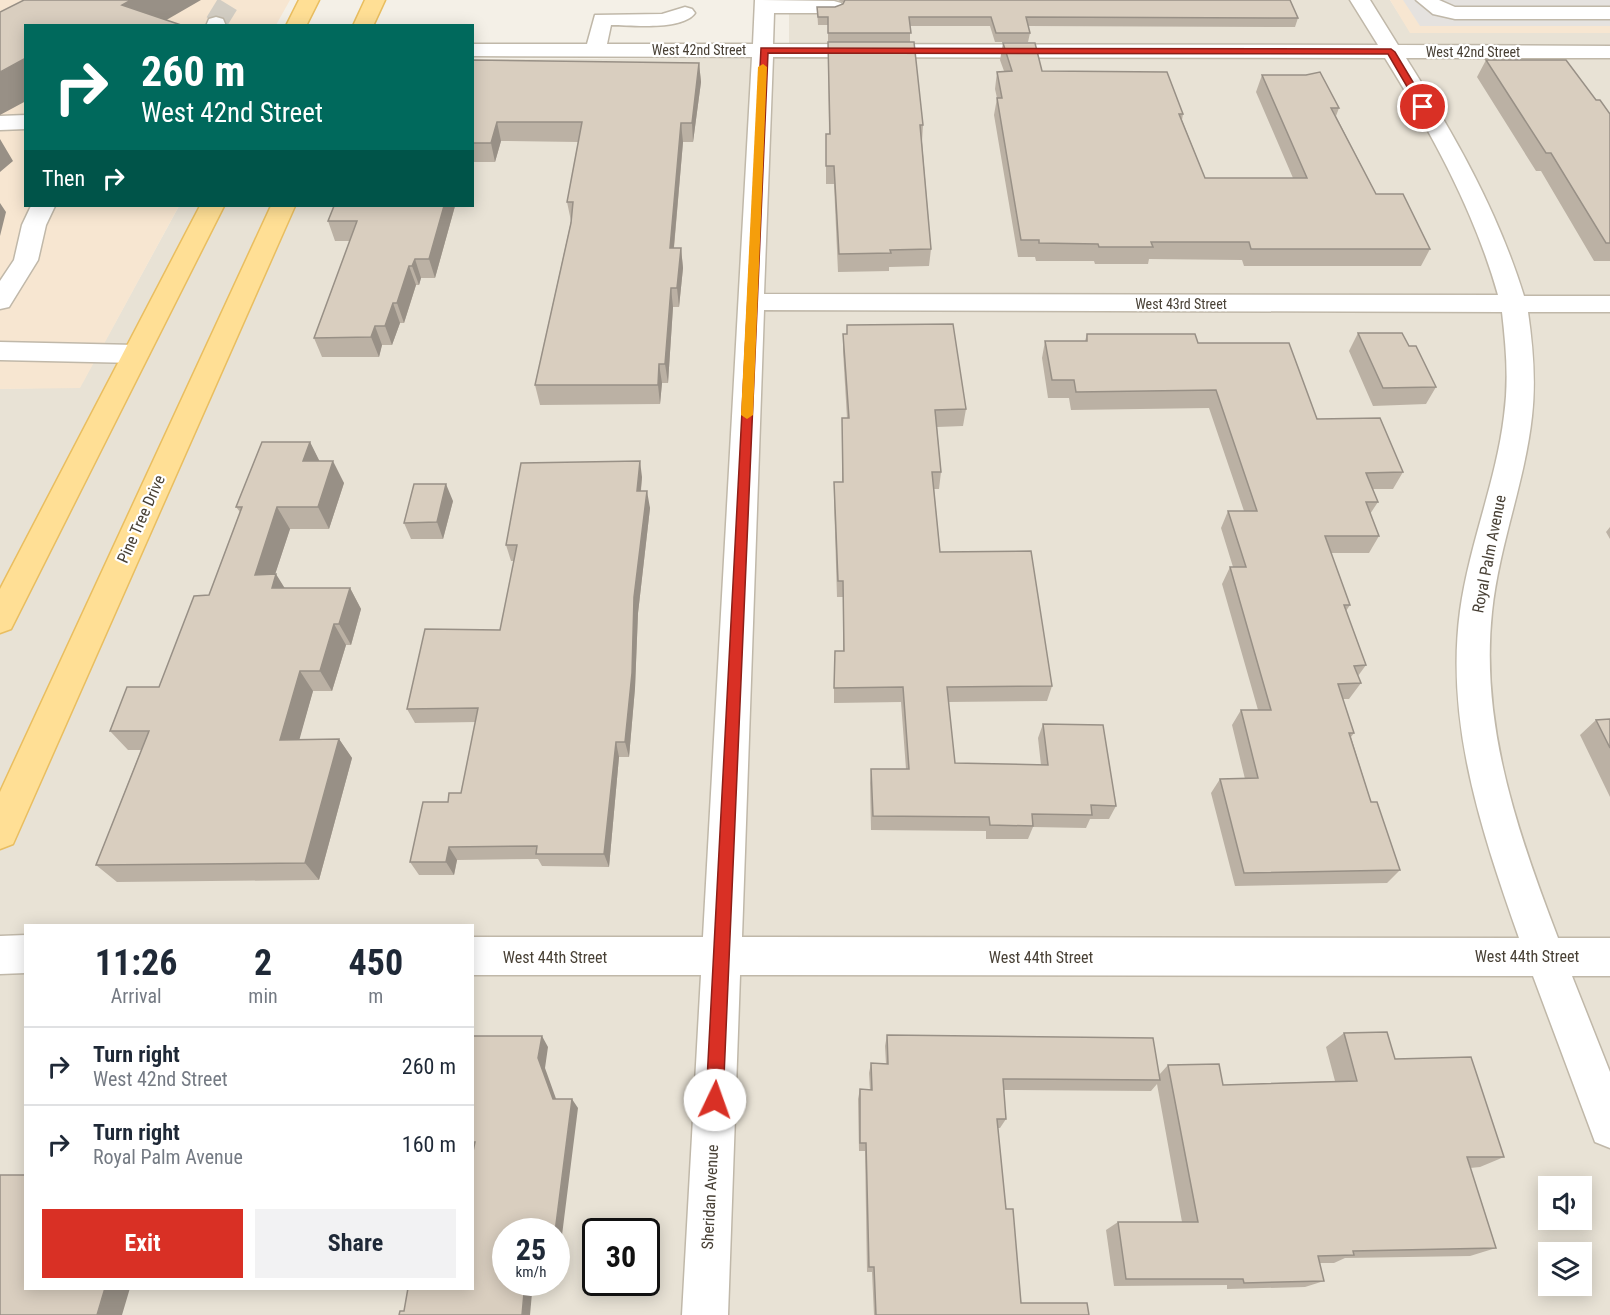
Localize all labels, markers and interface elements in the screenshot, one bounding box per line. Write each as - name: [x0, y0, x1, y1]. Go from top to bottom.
- street label: West 42nd Street: [652, 42, 746, 58]
- street label: West 42nd Street: [1426, 44, 1520, 60]
- text: 260 m: [141, 47, 246, 96]
- icon: right: [42, 48, 120, 126]
- pin: [1397, 81, 1448, 132]
- icon: arrive: [1406, 90, 1439, 123]
- text: West 42nd Street: [141, 97, 323, 129]
- icon: right: [97, 162, 130, 195]
- text: Then: [42, 166, 85, 191]
- street label: West 43rd Street: [1135, 296, 1227, 312]
- street label: Pine Tree Drive: [113, 472, 169, 566]
- street label: Royal Palm Avenue: [1468, 493, 1510, 615]
- text: 11:26: [95, 942, 177, 984]
- text: 2: [254, 942, 272, 984]
- text: 450: [349, 942, 403, 984]
- street label: West 44th Street: [1475, 947, 1580, 966]
- street label: West 44th Street: [503, 948, 608, 967]
- street label: West 44th Street: [989, 948, 1094, 967]
- text: Arrival: [111, 984, 162, 1008]
- text: min: [248, 984, 278, 1008]
- text: m: [368, 984, 383, 1008]
- text: Turn right: [93, 1042, 180, 1067]
- icon: right: [42, 1050, 75, 1083]
- text: 260 m: [402, 1054, 456, 1079]
- text: West 42nd Street: [93, 1067, 228, 1091]
- position arrow: [683, 1068, 747, 1132]
- text: Turn right: [93, 1120, 180, 1145]
- icon: right: [42, 1128, 75, 1161]
- text: 160 m: [402, 1132, 456, 1157]
- street label: Sheridan Avenue: [698, 1144, 722, 1250]
- text: Royal Palm Avenue: [93, 1145, 243, 1169]
- map controls: [1538, 1176, 1592, 1296]
- button: sound: [1538, 1176, 1592, 1230]
- button: Exit: [42, 1209, 243, 1278]
- button: Share: [255, 1209, 456, 1278]
- speed limit sign: 30: [582, 1218, 660, 1296]
- text: 25: [516, 1232, 546, 1267]
- button: layers: [1538, 1242, 1592, 1296]
- text: km/h: [516, 1263, 546, 1281]

